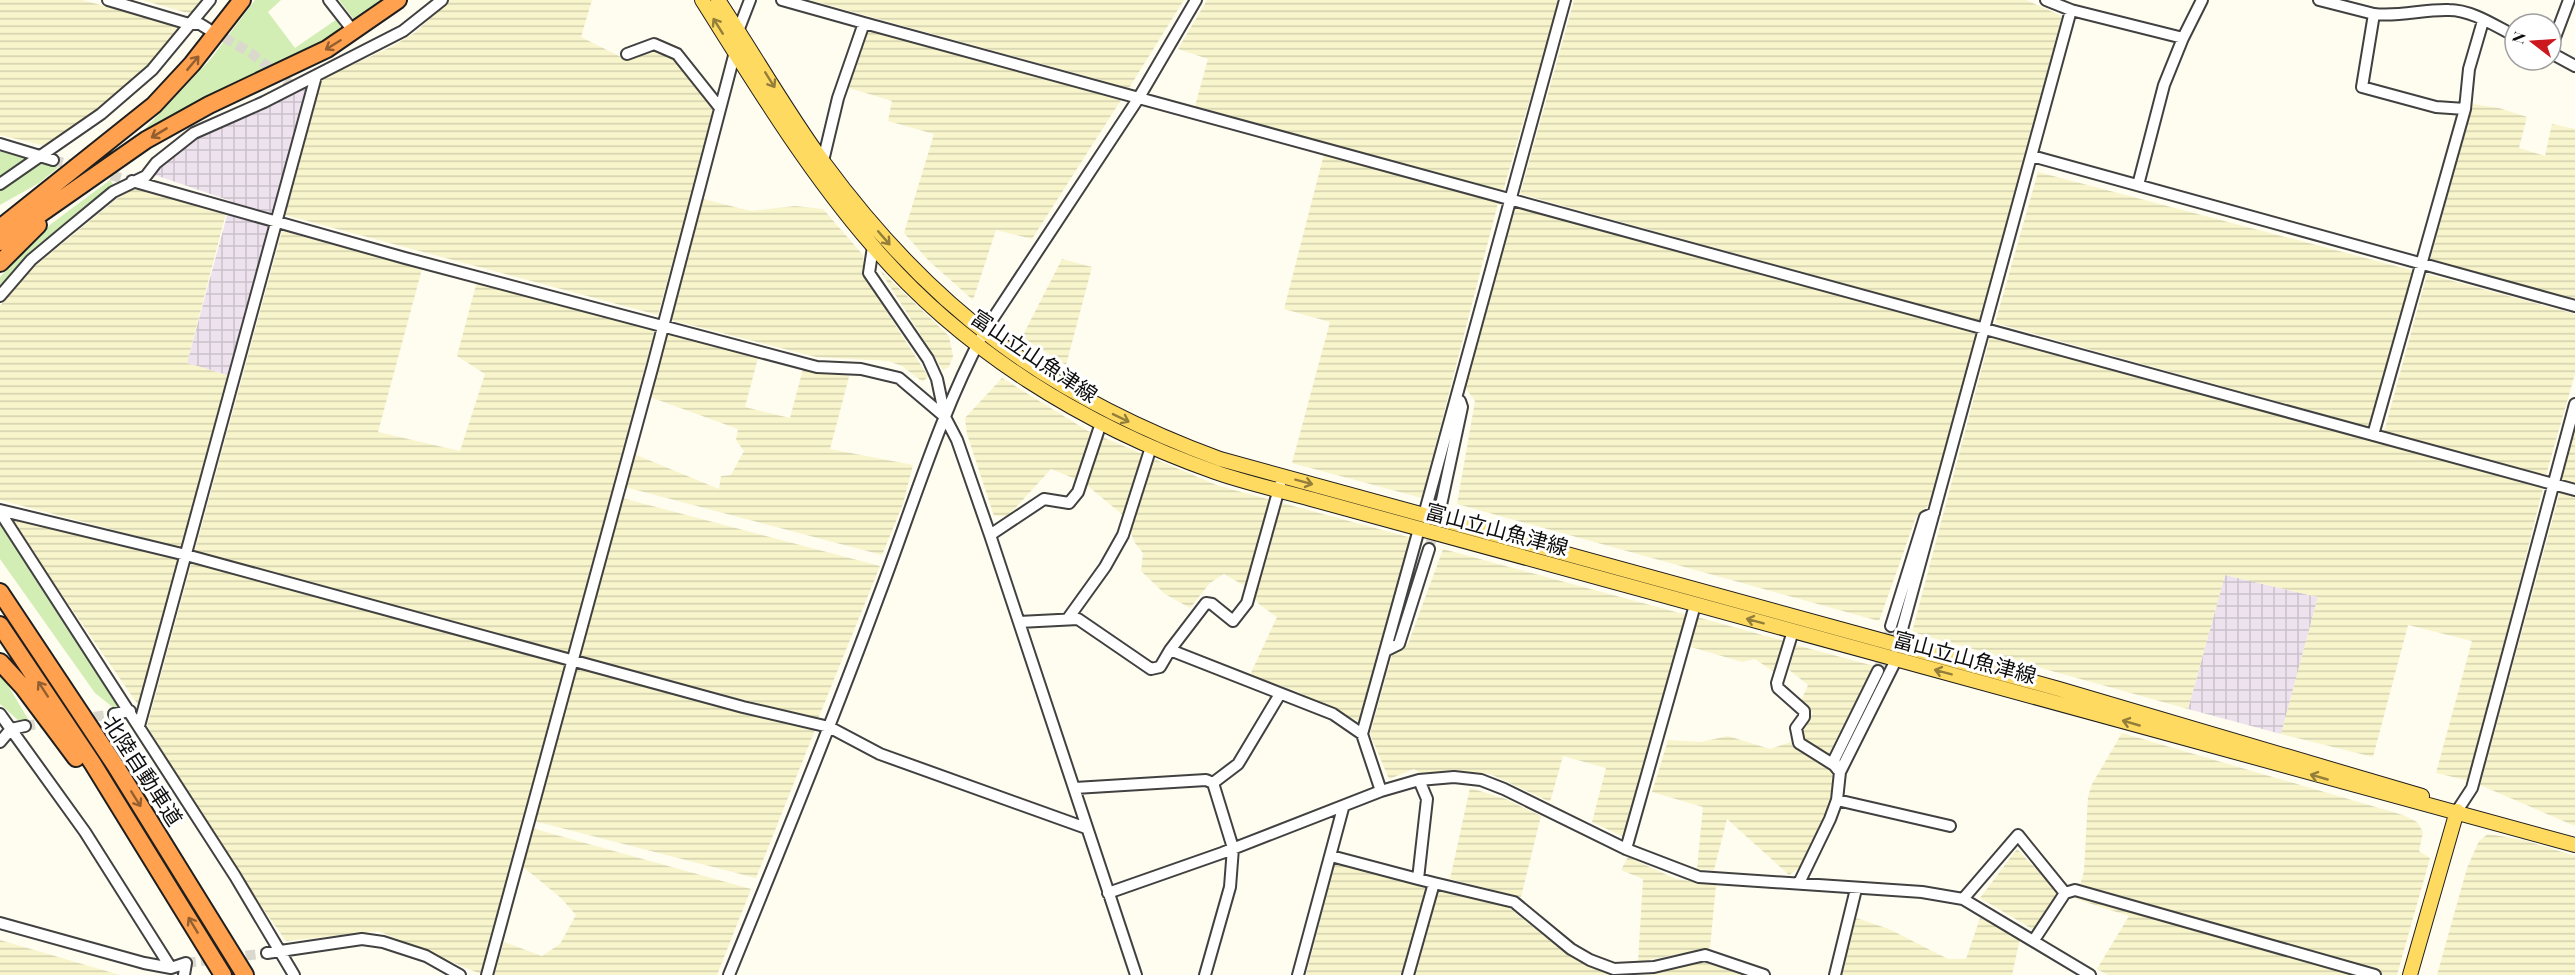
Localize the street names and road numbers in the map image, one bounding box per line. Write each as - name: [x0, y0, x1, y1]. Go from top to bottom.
- street label: 富山立山魚津線: [966, 302, 1104, 408]
- street label: 富山立山魚津線: [1422, 495, 1572, 561]
- street label: 富山立山魚津線: [1890, 623, 2040, 689]
- street label: 北陸自動車道: [98, 710, 190, 830]

